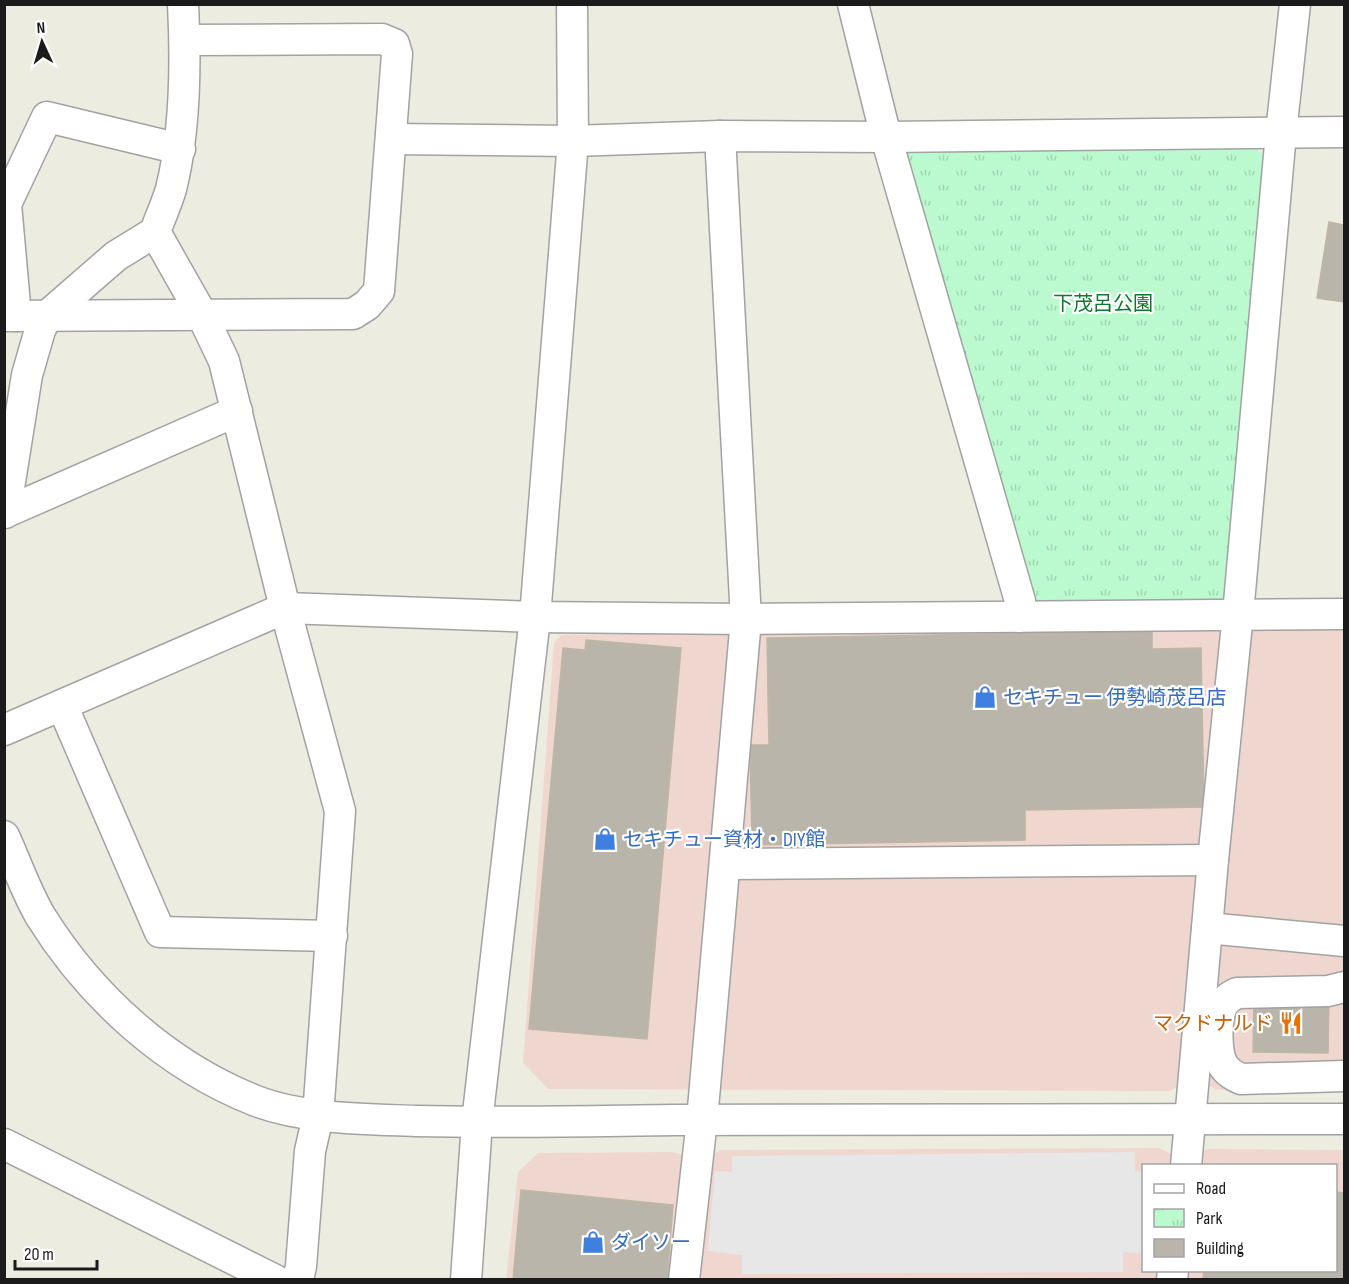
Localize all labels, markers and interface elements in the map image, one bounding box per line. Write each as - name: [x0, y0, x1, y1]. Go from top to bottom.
- north arrow: [12, 12, 72, 72]
- text: N: [36, 19, 46, 38]
- park label: 下茂呂公園: [1053, 292, 1153, 316]
- shop icon: セキチュー 伊勢崎茂呂店: [972, 684, 998, 710]
- place label: セキチュー 伊勢崎茂呂店: [1003, 686, 1226, 710]
- shop icon: セキチュー資材・DIY館: [592, 826, 618, 852]
- place label: セキチュー資材・DIY館: [623, 828, 825, 852]
- restaurant icon: マクドナルド: [1278, 1010, 1304, 1036]
- place label: マクドナルド: [1153, 1012, 1273, 1036]
- legend: [1142, 1164, 1337, 1272]
- text: Road: [1196, 1178, 1226, 1199]
- text: Park: [1196, 1208, 1222, 1229]
- shop icon: ダイソー: [580, 1229, 606, 1255]
- place label: ダイソー: [611, 1231, 691, 1255]
- scale bar: [15, 1233, 98, 1271]
- text: Building: [1196, 1238, 1244, 1259]
- text: 20 m: [24, 1244, 54, 1265]

